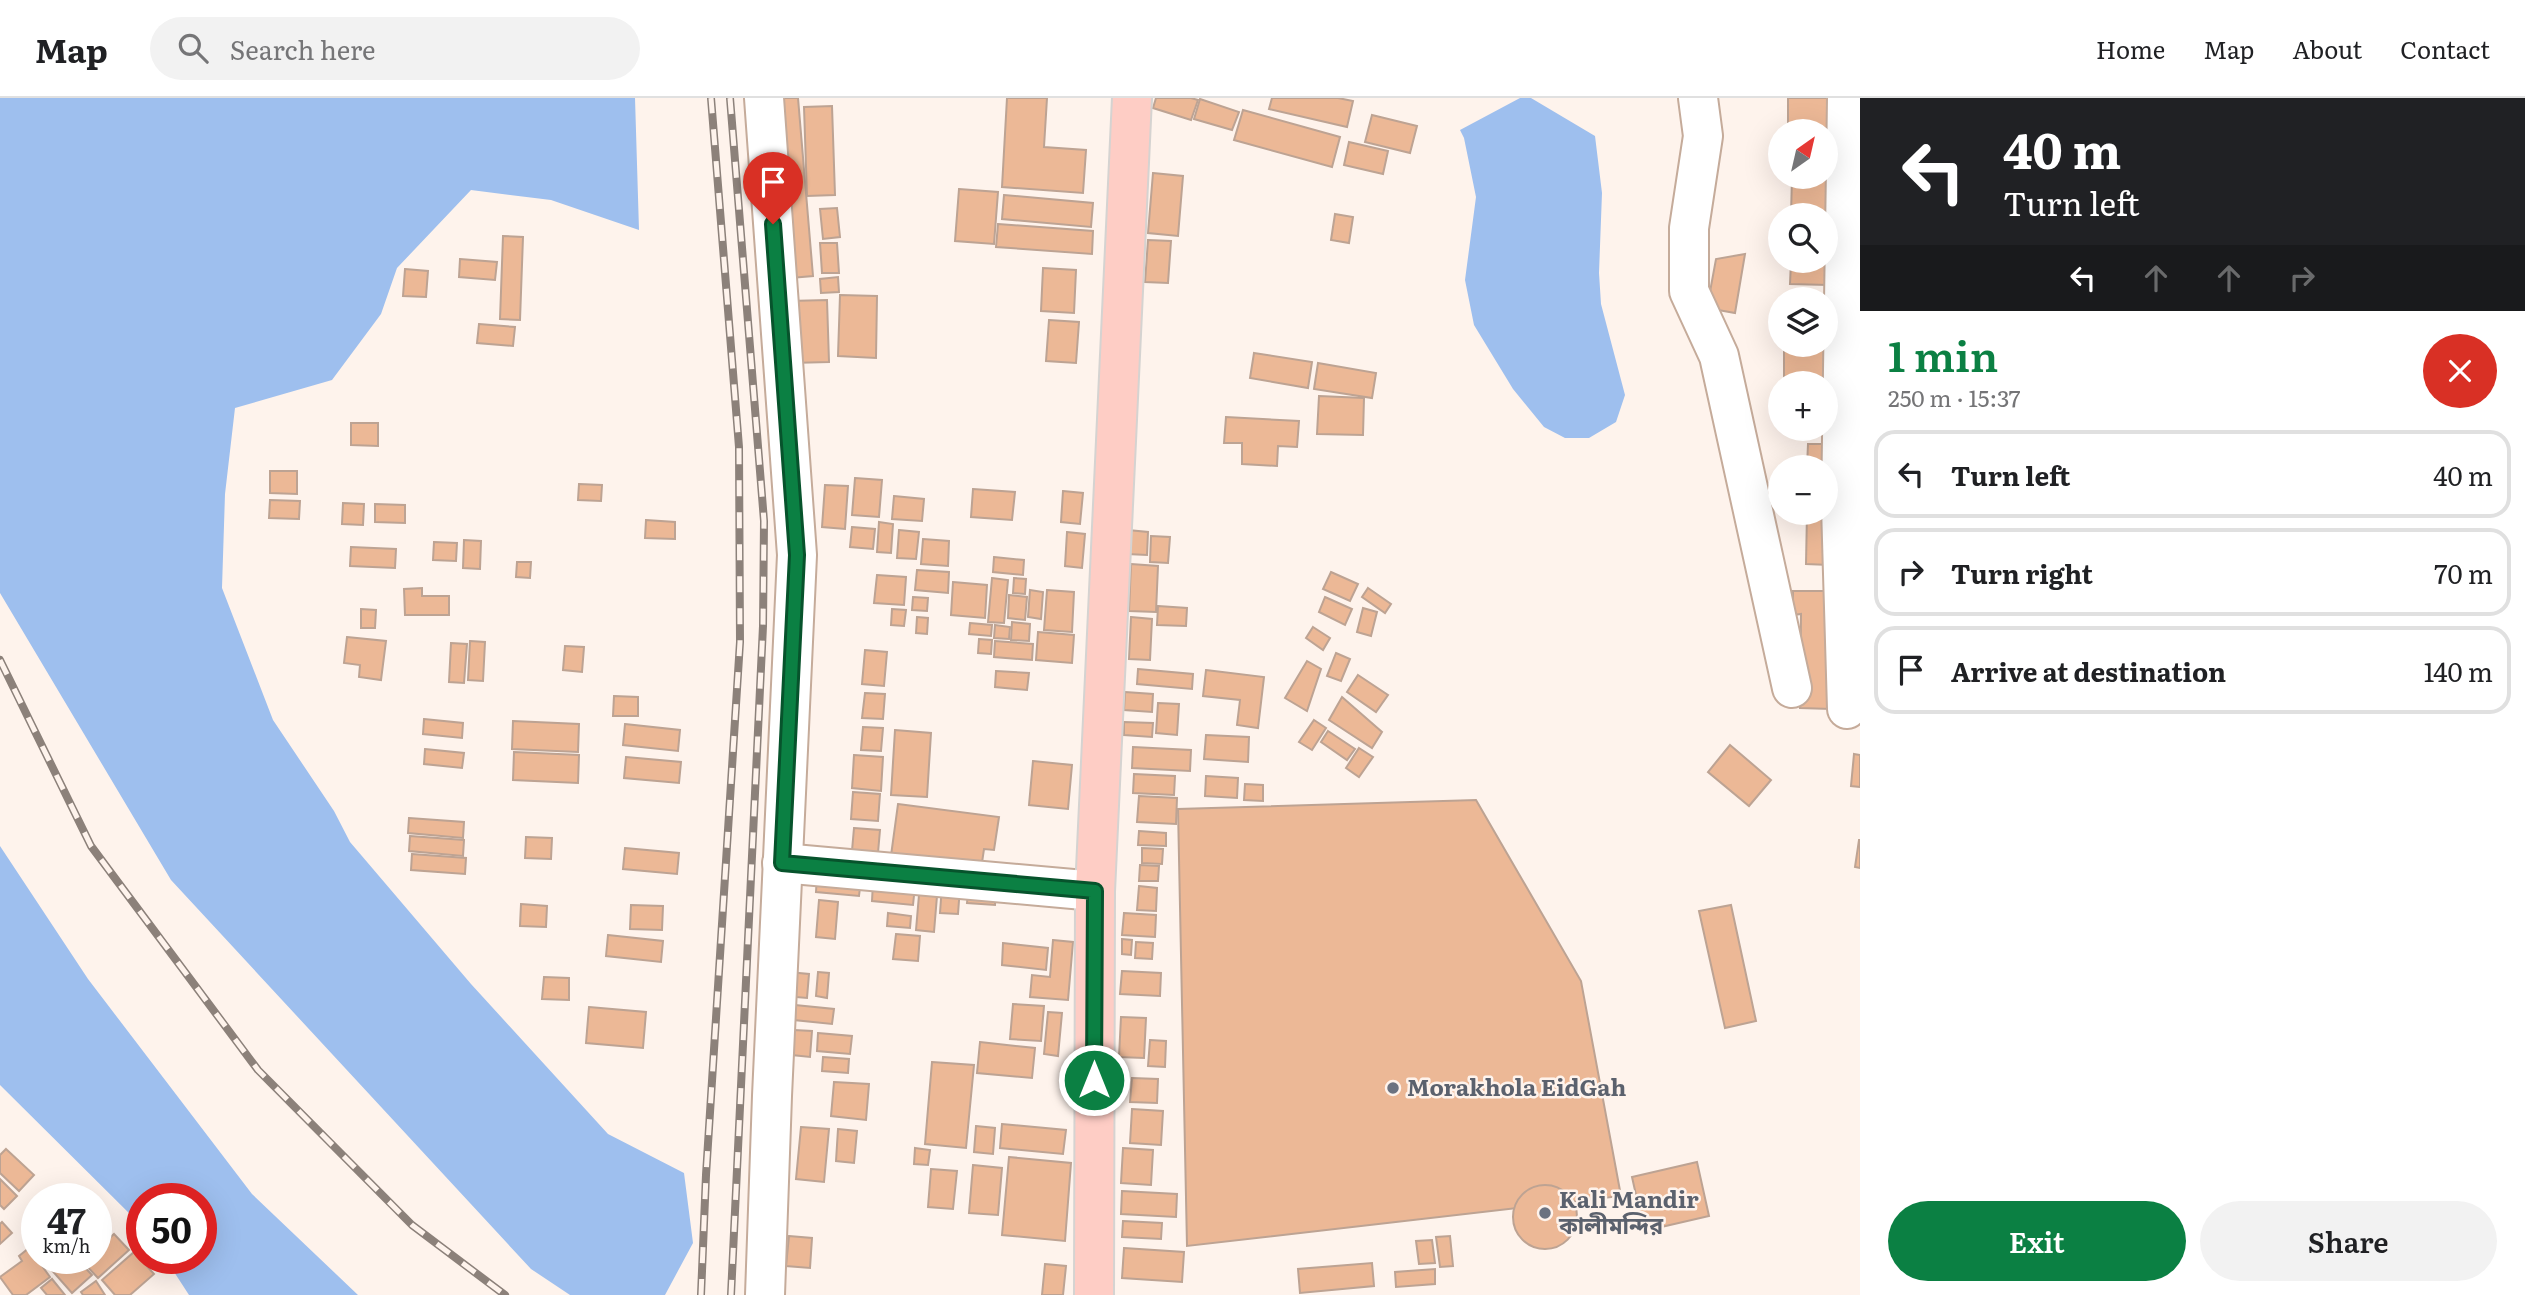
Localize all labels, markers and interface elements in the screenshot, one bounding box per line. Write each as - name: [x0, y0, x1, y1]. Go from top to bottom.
- search box: [150, 17, 640, 80]
- text: Map: [35, 24, 108, 73]
- icon: search: [174, 29, 212, 67]
- text: Search here: [230, 29, 376, 68]
- text: Home: [2096, 31, 2165, 66]
- text: Map: [2203, 31, 2254, 66]
- text: About: [2292, 31, 2362, 66]
- text: Contact: [2400, 31, 2490, 66]
- text: 40 m: [2003, 111, 2121, 184]
- north arrow: [1768, 119, 1838, 189]
- map controls: [1768, 119, 1838, 525]
- icon: left: [1888, 126, 1979, 217]
- pin: [743, 152, 803, 224]
- icon: arrive: [754, 163, 792, 201]
- text: Turn left: [2003, 178, 2140, 226]
- button: search: [1768, 203, 1838, 273]
- icon: left: [2064, 259, 2102, 297]
- icon: ahead: [2137, 259, 2175, 297]
- icon: ahead: [2210, 259, 2248, 297]
- icon: right: [2283, 259, 2321, 297]
- button: layers: [1768, 287, 1838, 357]
- text: 1 min: [1888, 323, 1998, 385]
- button: close: [2423, 334, 2497, 408]
- button: +: [1768, 371, 1838, 441]
- text: 250 m · 15:37: [1888, 380, 2020, 414]
- button: −: [1768, 455, 1838, 525]
- icon: left: [1892, 455, 1930, 493]
- text: Turn left: [1951, 455, 2070, 494]
- text: 40 m: [2433, 455, 2493, 494]
- icon: right: [1892, 553, 1930, 591]
- text: Turn right: [1951, 553, 2093, 592]
- text: 70 m: [2434, 553, 2493, 592]
- icon: arrive: [1892, 651, 1930, 689]
- text: Arrive at destination: [1951, 651, 2226, 690]
- text: 140 m: [2424, 651, 2493, 690]
- position arrow: [1057, 1043, 1131, 1117]
- place label: Morakhola EidGah: [1407, 1069, 1627, 1103]
- marker: Morakhola EidGah: [1385, 1080, 1401, 1096]
- place label: Kali Mandir কালীমন্দির: [1558, 1181, 1699, 1241]
- speed limit sign: 50: [126, 1183, 217, 1274]
- text: 47: [47, 1193, 86, 1245]
- button: Exit: [1888, 1201, 2186, 1281]
- button: Share: [2200, 1201, 2497, 1281]
- marker: Kali Mandir কালীমন্দির: [1537, 1205, 1553, 1221]
- text: km/h: [43, 1232, 90, 1259]

